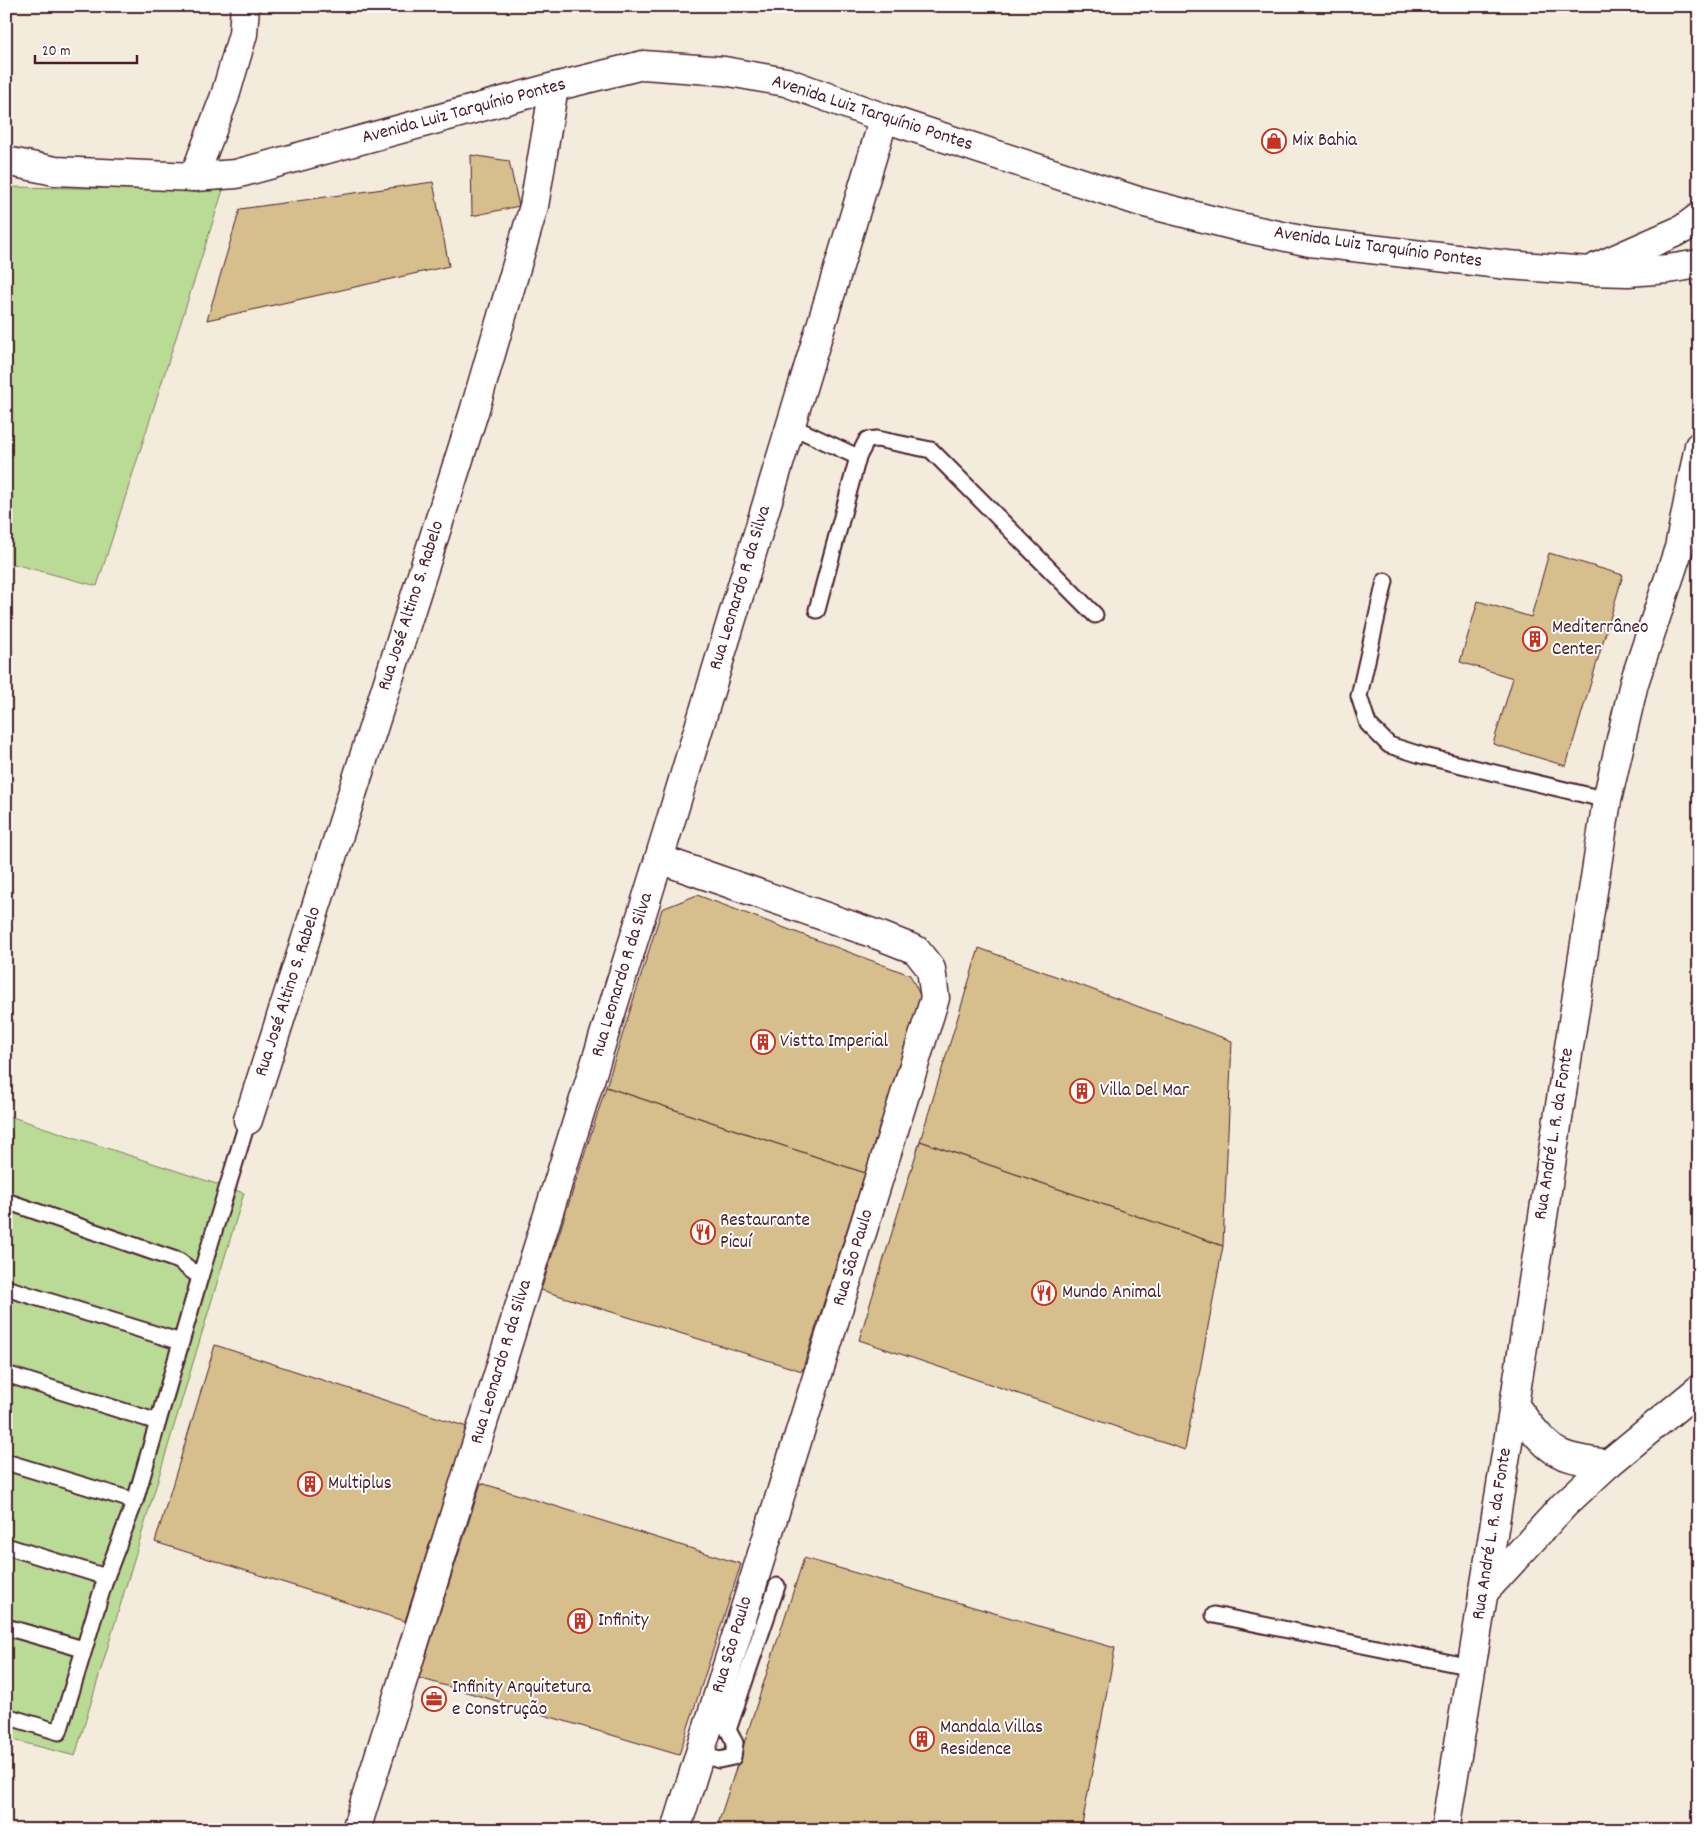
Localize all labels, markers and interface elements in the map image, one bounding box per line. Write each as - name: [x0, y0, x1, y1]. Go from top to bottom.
- scale bar: [35, 32, 138, 64]
- text: 20 m: [42, 41, 70, 63]
- street label: Avenida Luiz Tarquínio Pontes: [768, 69, 976, 159]
- street label: Avenida Luiz Tarquínio Pontes: [359, 72, 569, 152]
- shop icon: Mix Bahia: [1261, 128, 1287, 154]
- place label: Mix Bahia: [1292, 128, 1358, 155]
- street label: Avenida Luiz Tarquínio Pontes: [1272, 220, 1484, 276]
- street label: Rua Leonardo R da Silva: [703, 501, 779, 674]
- street label: Rua José Altino S. Rabelo: [372, 518, 452, 694]
- place label: Mediterrâneo Center: [1552, 615, 1648, 664]
- building icon: Mediterrâneo Center: [1522, 626, 1548, 652]
- street label: Rua Leonardo R da Silva: [585, 888, 661, 1061]
- street label: Rua José Altino S. Rabelo: [249, 904, 329, 1080]
- building icon: Vistta Imperial: [750, 1029, 776, 1055]
- place label: Vistta Imperial: [780, 1029, 888, 1056]
- street label: Rua André L. R. da Fonte: [1528, 1046, 1582, 1222]
- building icon: Villa Del Mar: [1069, 1078, 1095, 1104]
- place label: Villa Del Mar: [1100, 1078, 1189, 1105]
- street label: Rua São Paulo: [826, 1206, 882, 1310]
- place label: Restaurante Picuí: [720, 1208, 810, 1257]
- restaurant icon: Restaurante Picuí: [690, 1219, 716, 1245]
- street label: Rua Leonardo R da Silva: [464, 1275, 540, 1448]
- restaurant icon: Mundo Animal: [1031, 1280, 1057, 1306]
- place label: Mundo Animal: [1062, 1280, 1161, 1307]
- street label: Rua André L. R. da Fonte: [1466, 1446, 1520, 1622]
- building icon: Multiplus: [297, 1471, 323, 1497]
- place label: Multiplus: [328, 1471, 392, 1498]
- street label: Rua São Paulo: [705, 1593, 761, 1697]
- building icon: Infinity: [567, 1608, 593, 1634]
- place label: Infinity: [598, 1608, 649, 1635]
- place label: Infinity Arquitetura e Construção: [452, 1675, 592, 1724]
- office icon: Infinity Arquitetura e Construção: [421, 1686, 447, 1712]
- place label: Mandala Villas Residence: [940, 1715, 1043, 1764]
- building icon: Mandala Villas Residence: [909, 1726, 935, 1752]

